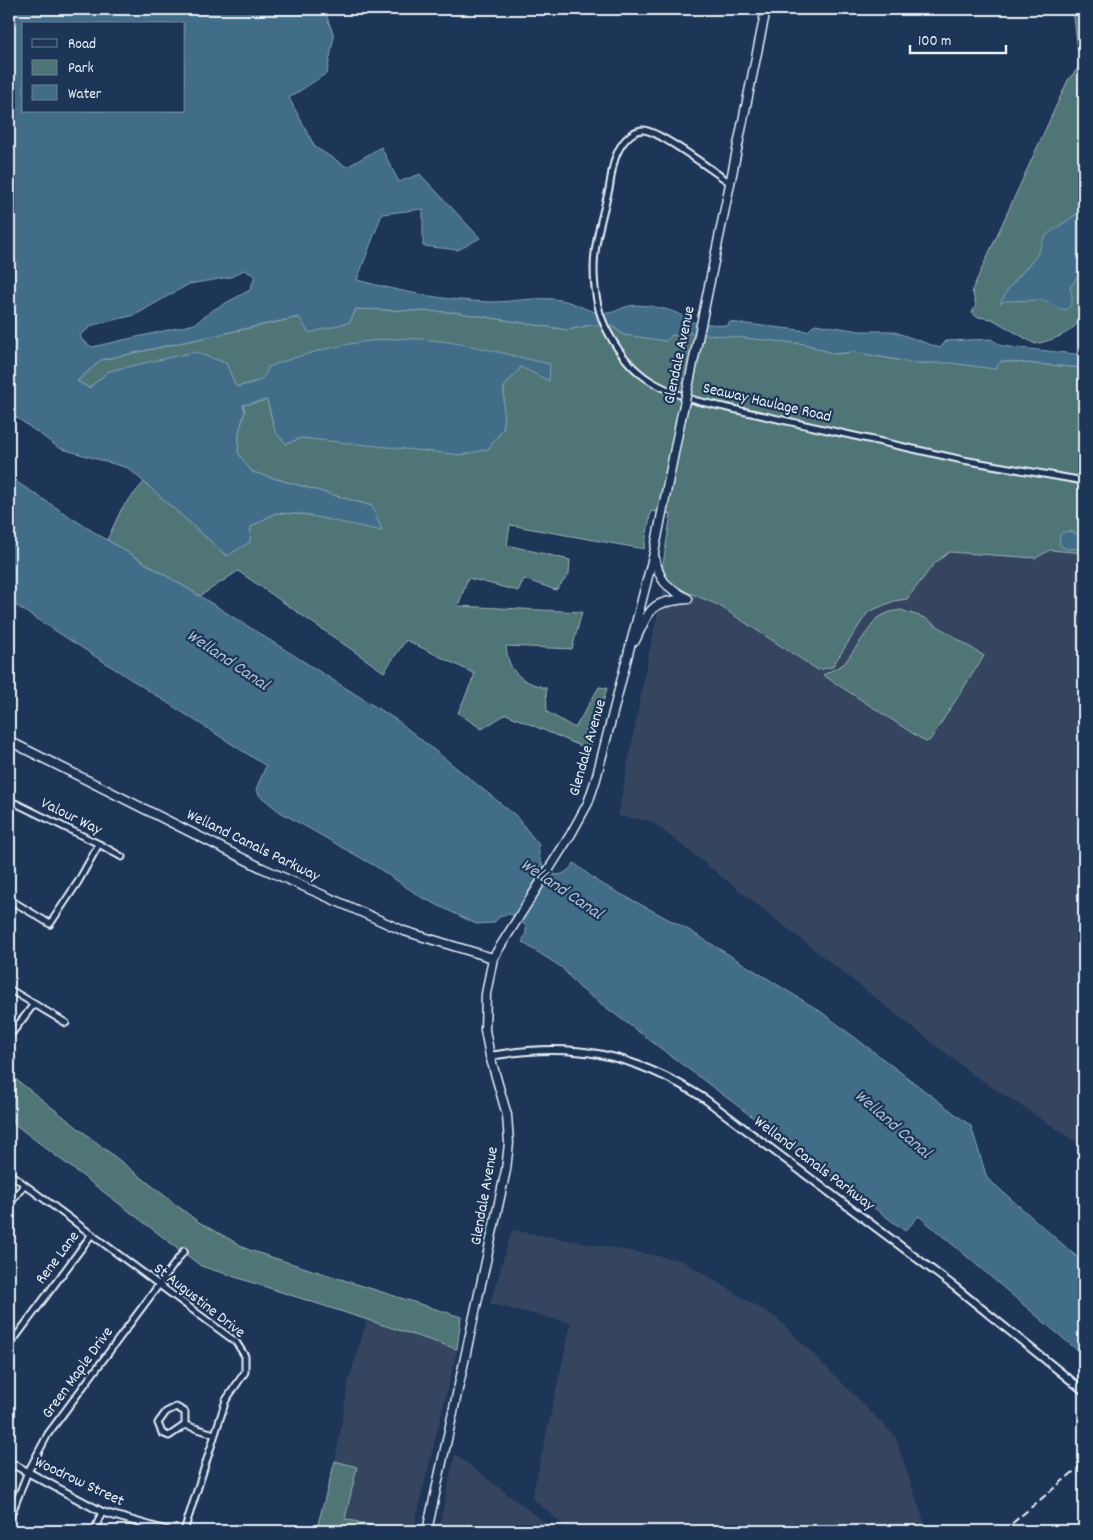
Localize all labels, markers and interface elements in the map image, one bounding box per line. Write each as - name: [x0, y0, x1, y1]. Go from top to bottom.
- legend: [22, 22, 185, 112]
- scale bar: [910, 22, 1007, 54]
- text: 100 m: [918, 31, 951, 53]
- text: Road: [68, 34, 96, 56]
- text: Park: [68, 58, 94, 80]
- text: Water: [68, 84, 102, 106]
- street label: Glendale Avenue: [658, 304, 702, 406]
- street label: Seaway Haulage Road: [701, 377, 833, 429]
- water label: Welland Canal: [181, 624, 275, 699]
- street label: Glendale Avenue: [563, 697, 613, 799]
- street label: Valour Way: [36, 792, 106, 842]
- street label: Welland Canals Parkway: [182, 804, 324, 889]
- water label: Welland Canal: [515, 853, 609, 928]
- water label: Welland Canal: [848, 1085, 937, 1167]
- street label: Welland Canals Parkway: [749, 1111, 880, 1217]
- street label: Glendale Avenue: [465, 1145, 505, 1247]
- street label: Rene Lane: [30, 1227, 86, 1289]
- street label: St Augustine Drive: [148, 1258, 250, 1344]
- street label: Green Maple Drive: [37, 1322, 119, 1424]
- street label: Woodrow Street: [30, 1451, 128, 1513]

